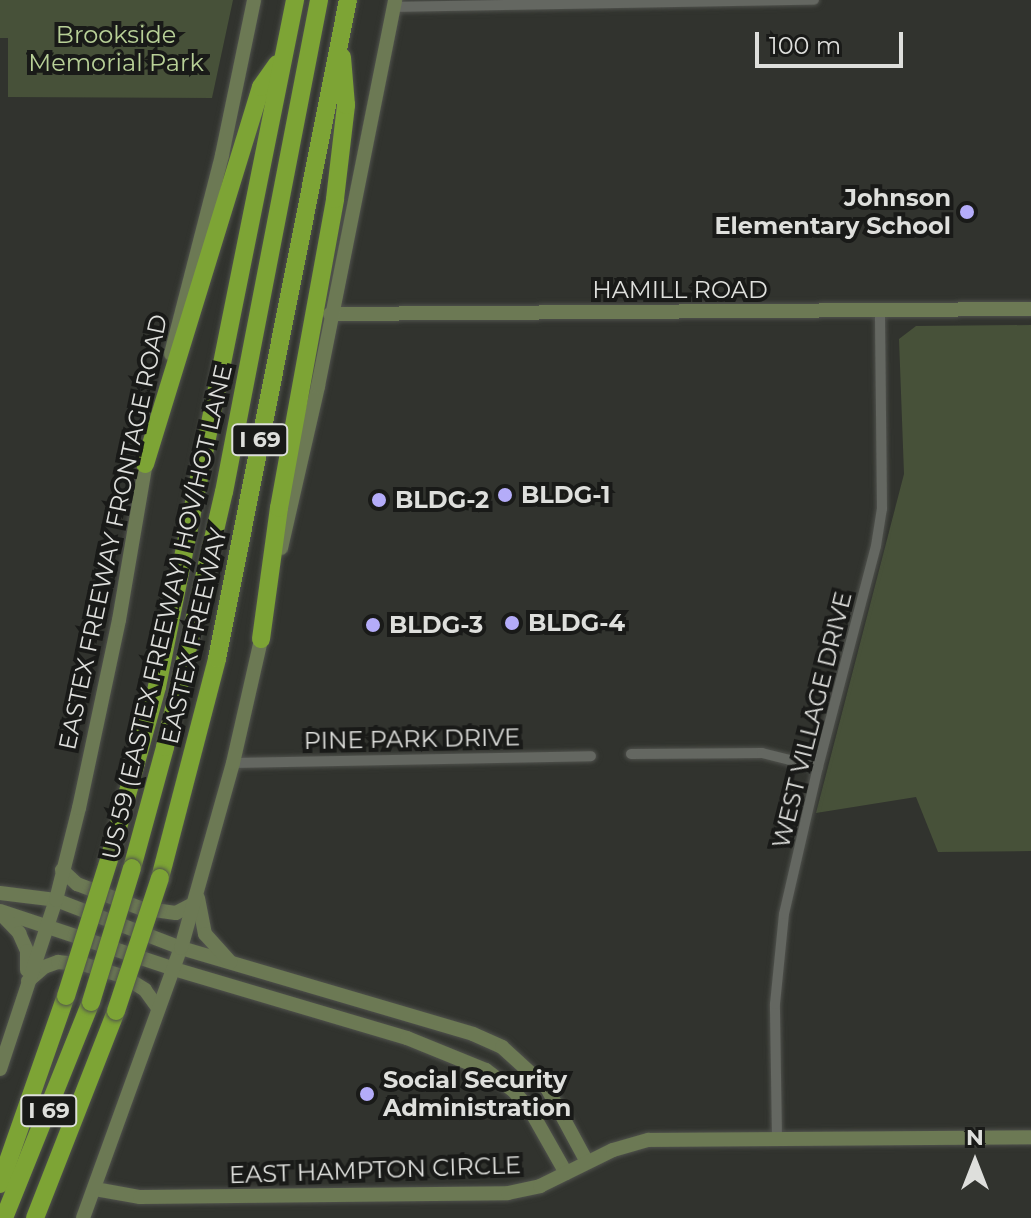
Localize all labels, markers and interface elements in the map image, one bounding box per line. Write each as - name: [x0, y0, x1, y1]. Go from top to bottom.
- scale bar: [759, 16, 907, 66]
- park label: Brookside Memorial Park: [28, 21, 204, 77]
- text: 100 m: [769, 31, 841, 60]
- place label: Johnson Elementary School: [714, 184, 951, 240]
- marker: Johnson Elementary School: [958, 203, 976, 221]
- street label: HAMILL ROAD: [592, 276, 768, 304]
- street label: EASTEX FREEWAY FRONTAGE ROAD: [53, 312, 173, 752]
- street label: US 59 (EASTEX FREEWAY) HOV/HOT LANE: [96, 362, 238, 862]
- road number: I 69: [230, 422, 290, 458]
- place label: BLDG-1: [521, 481, 610, 509]
- place label: BLDG-2: [395, 486, 489, 514]
- marker: BLDG-1: [496, 486, 514, 504]
- marker: BLDG-2: [370, 491, 388, 509]
- street label: EASTEX FREEWAY: [155, 525, 233, 747]
- street label: WEST VILLAGE DRIVE: [766, 589, 858, 851]
- place label: BLDG-4: [528, 609, 625, 637]
- place label: BLDG-3: [389, 611, 483, 639]
- marker: BLDG-4: [503, 614, 521, 632]
- marker: BLDG-3: [364, 616, 382, 634]
- street label: PINE PARK DRIVE: [303, 723, 521, 755]
- place label: Social Security Administration: [383, 1066, 571, 1122]
- marker: Social Security Administration: [358, 1085, 376, 1103]
- road number: I 69: [19, 1093, 79, 1129]
- north arrow: [935, 1122, 1015, 1202]
- text: N: [966, 1124, 984, 1151]
- street label: EAST HAMPTON CIRCLE: [229, 1151, 521, 1189]

